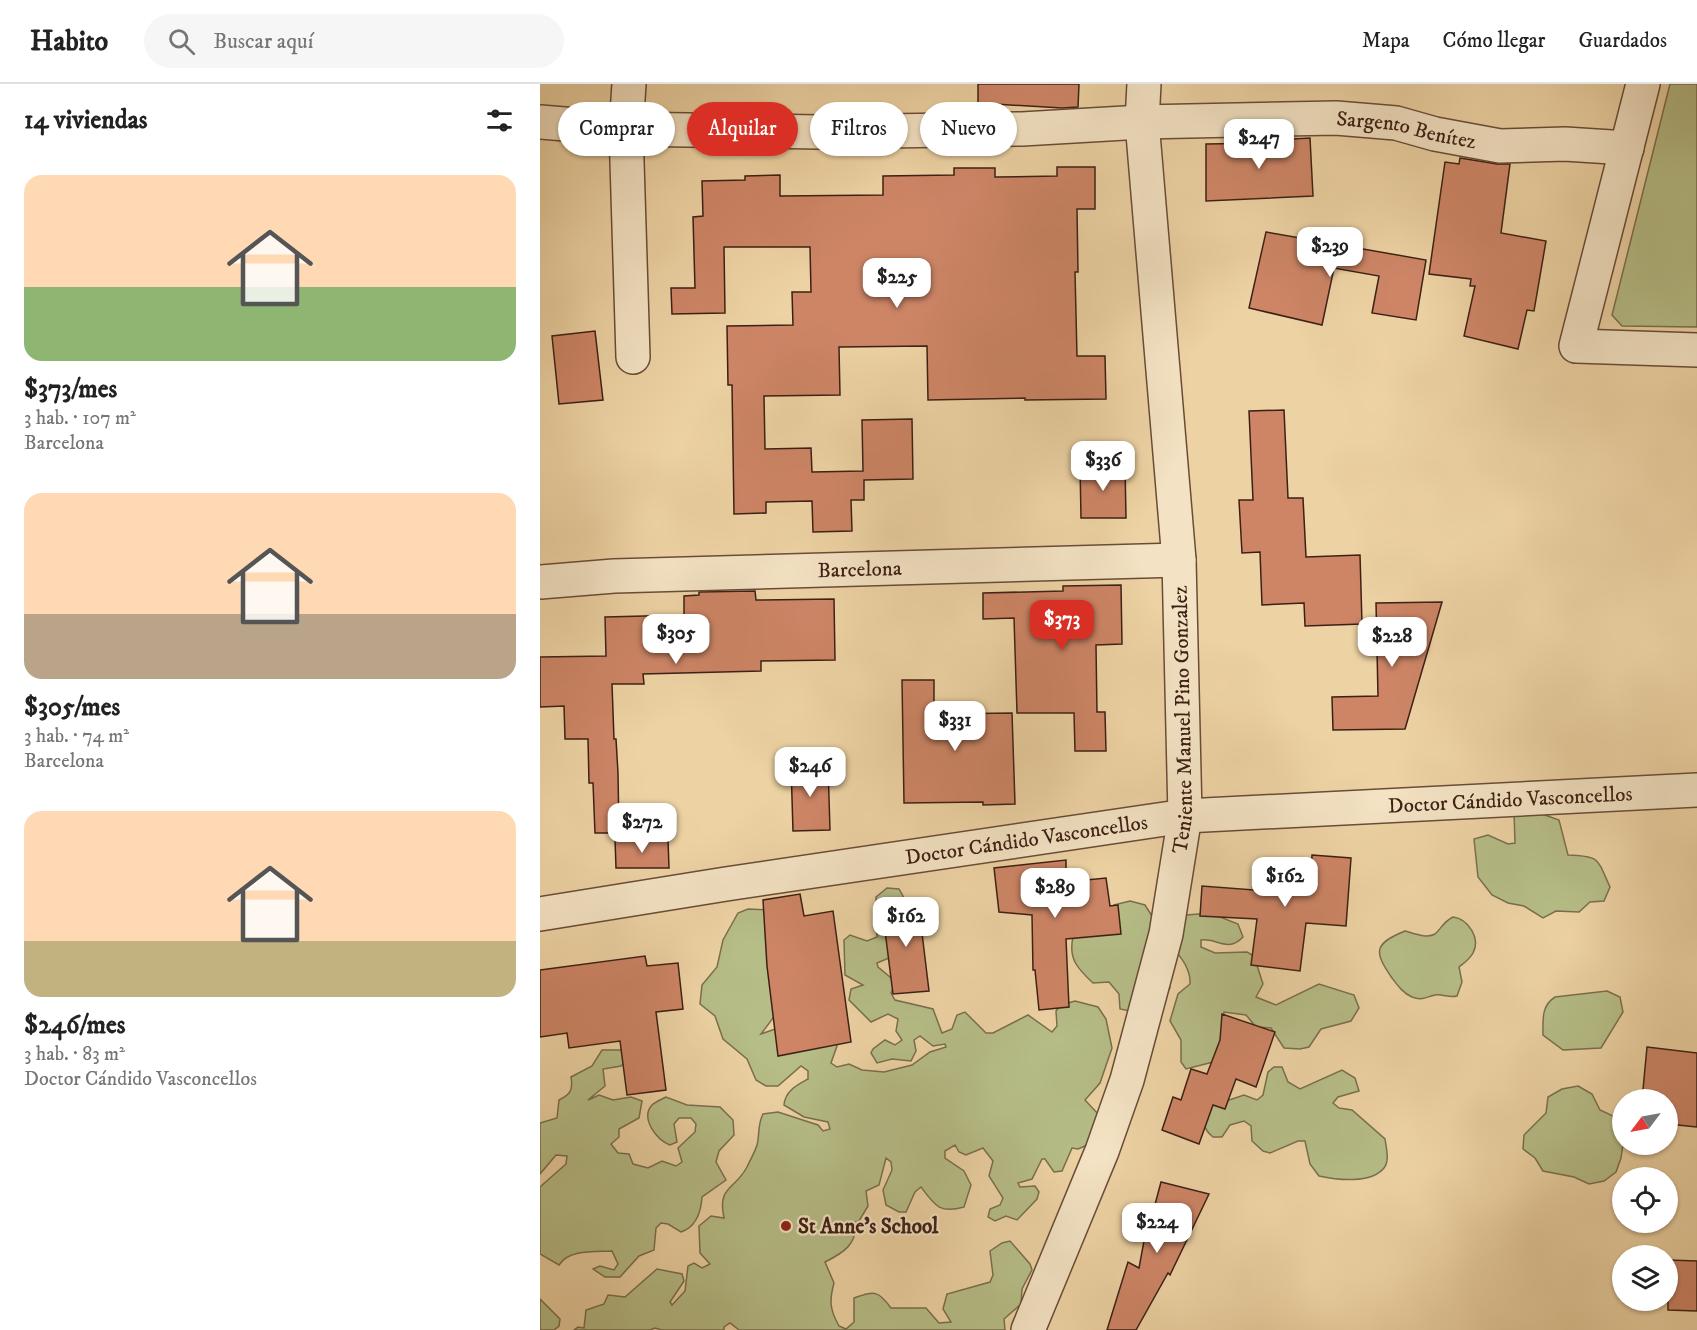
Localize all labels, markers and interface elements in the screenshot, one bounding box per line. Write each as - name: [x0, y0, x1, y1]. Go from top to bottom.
- search box: [144, 14, 564, 68]
- text: Habito: [30, 24, 108, 59]
- icon: search: [165, 25, 198, 58]
- text: Buscar aquí: [213, 28, 313, 55]
- text: Mapa: [1362, 28, 1410, 54]
- text: Cómo llegar: [1443, 28, 1545, 54]
- text: Guardados: [1578, 28, 1667, 54]
- chip: Comprar: [558, 102, 675, 156]
- chip: Alquilar: [687, 102, 798, 156]
- chip: Filtros: [810, 102, 908, 156]
- chip: Nuevo: [920, 102, 1017, 156]
- text: 14 viviendas: [24, 104, 147, 137]
- icon: filters: [483, 104, 516, 137]
- street label: Sargento Benítez: [1335, 106, 1478, 155]
- pin: $247: [1223, 119, 1295, 170]
- text: $247: [1238, 126, 1280, 151]
- icon: home: [216, 214, 324, 322]
- pin: $239: [1294, 227, 1366, 278]
- text: $239: [1311, 234, 1349, 259]
- pin: $225: [861, 258, 933, 309]
- text: $225: [877, 265, 917, 290]
- text: $373/mes: [24, 373, 117, 406]
- text: 3 hab. · 107 m²: [24, 406, 136, 431]
- text: Barcelona: [24, 431, 104, 456]
- pin: $336: [1067, 441, 1139, 492]
- text: $336: [1085, 448, 1121, 473]
- icon: home: [216, 532, 324, 640]
- street label: Barcelona: [817, 556, 902, 584]
- street label: Teniente Manuel Pino Gonzalez: [1167, 585, 1199, 856]
- pin: $373: [1026, 600, 1098, 651]
- text: $373: [1044, 607, 1080, 632]
- pin: $305: [640, 614, 712, 665]
- pin: $228: [1356, 617, 1428, 668]
- text: $305: [656, 621, 696, 646]
- text: $228: [1372, 624, 1412, 649]
- text: $305/mes: [24, 691, 120, 724]
- pin: $331: [919, 701, 991, 752]
- text: $331: [938, 708, 972, 733]
- text: 3 hab. · 74 m²: [24, 724, 129, 749]
- pin: $246: [774, 747, 846, 798]
- text: Barcelona: [24, 749, 104, 774]
- text: $246: [789, 754, 831, 779]
- street label: Doctor Cándido Vasconcellos: [1387, 781, 1633, 820]
- pin: $272: [606, 803, 678, 854]
- text: $272: [622, 810, 662, 835]
- street label: Doctor Cándido Vasconcellos: [904, 810, 1149, 871]
- icon: home: [216, 850, 324, 958]
- pin: $162: [1249, 857, 1321, 908]
- text: $162: [1266, 864, 1304, 889]
- pin: $289: [1019, 868, 1091, 919]
- text: $289: [1035, 875, 1075, 900]
- pin: $162: [870, 897, 942, 948]
- text: $162: [887, 904, 925, 929]
- text: $246/mes: [24, 1009, 125, 1042]
- text: 3 hab. · 83 m²: [24, 1042, 125, 1067]
- text: Doctor Cándido Vasconcellos: [24, 1067, 257, 1092]
- north arrow: [1612, 1089, 1678, 1155]
- map controls: [1612, 1089, 1678, 1311]
- button: locate: [1612, 1167, 1678, 1233]
- pin: $224: [1121, 1203, 1193, 1254]
- text: $224: [1136, 1210, 1178, 1235]
- place label: St Anne's School: [798, 1214, 939, 1240]
- marker: St Anne's School: [779, 1219, 793, 1233]
- button: layers: [1612, 1245, 1678, 1311]

